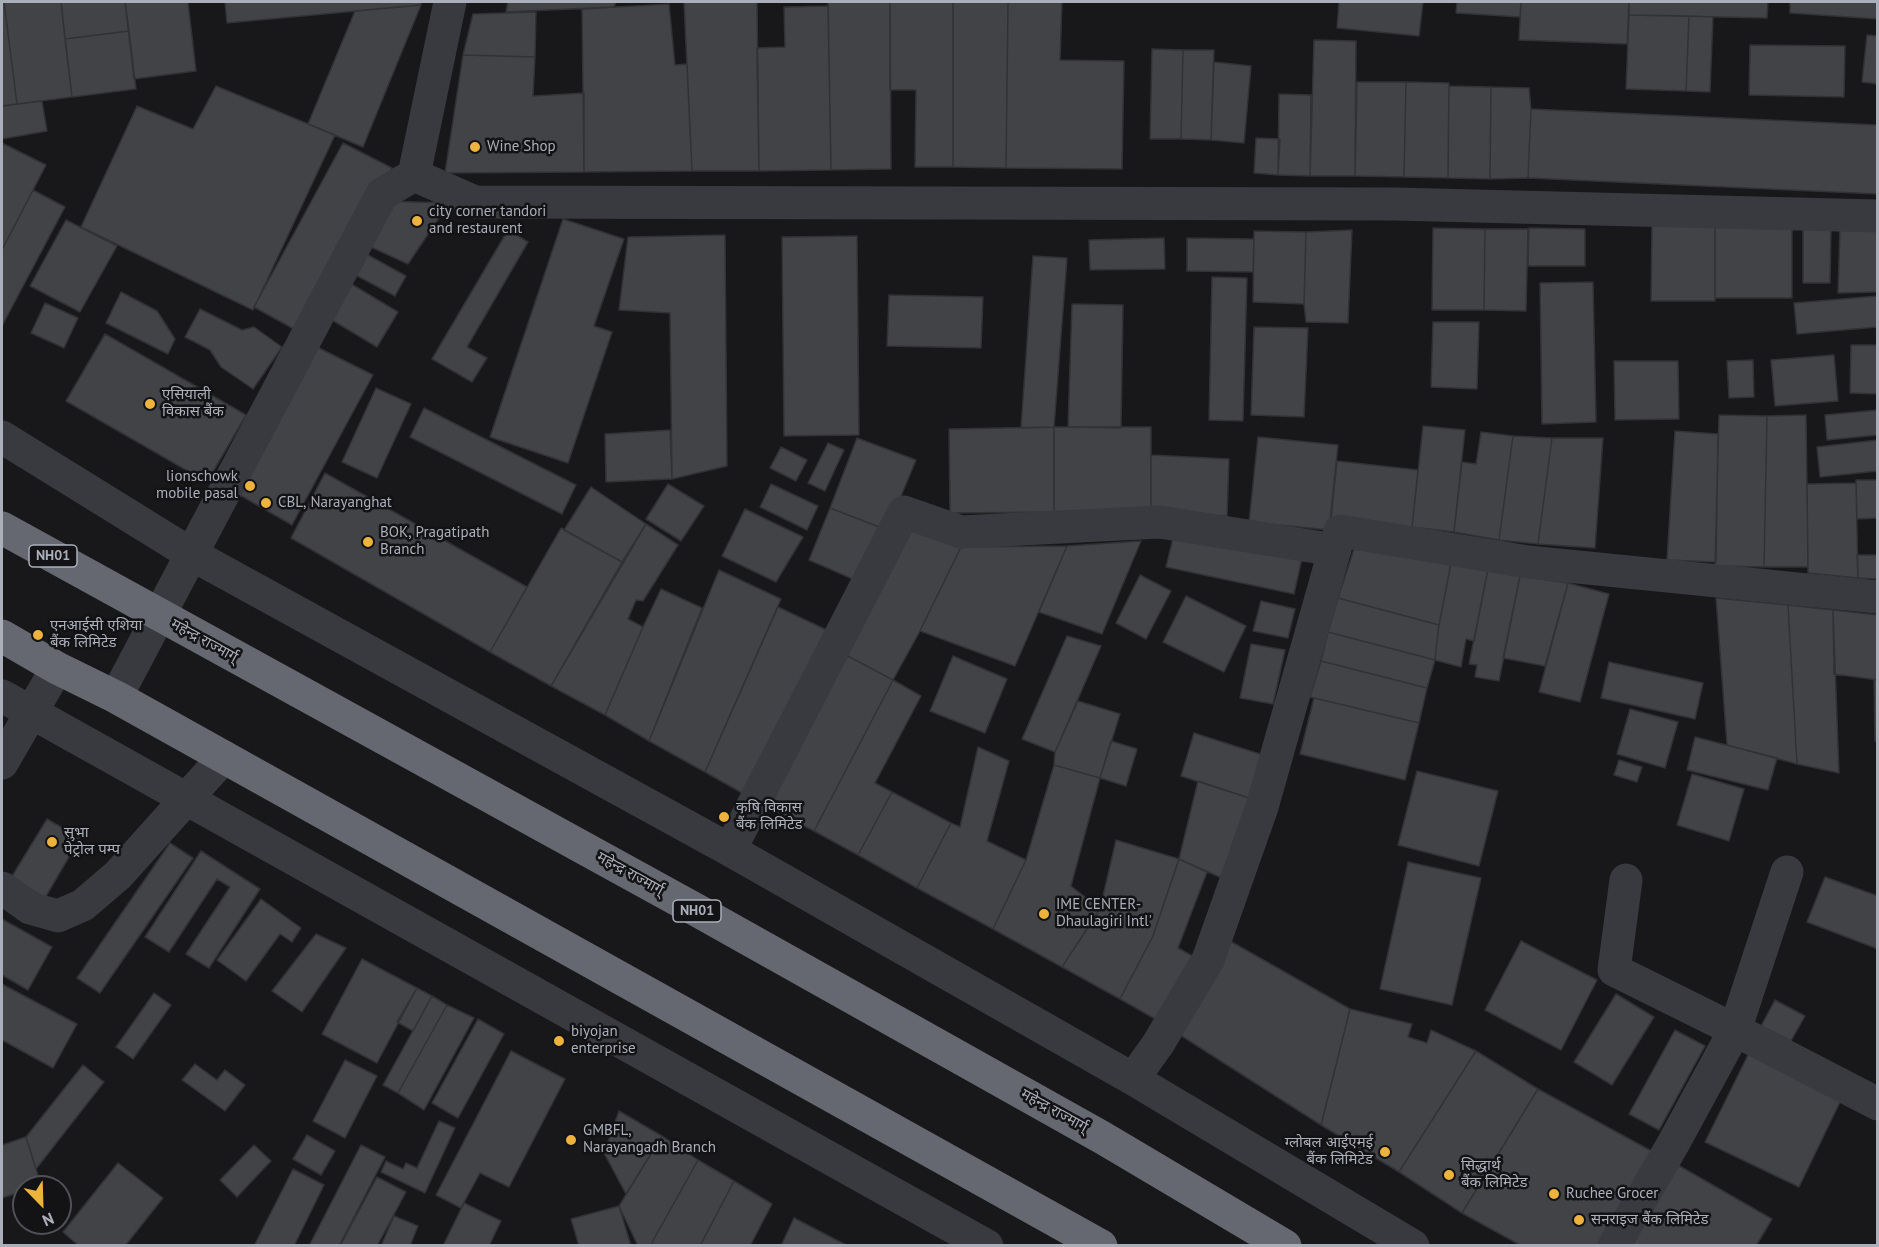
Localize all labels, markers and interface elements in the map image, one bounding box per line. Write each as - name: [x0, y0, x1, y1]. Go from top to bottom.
- place label: Wine Shop: [487, 138, 556, 156]
- marker: Wine Shop: [468, 140, 482, 154]
- place label: city corner tandori and restaurent: [429, 203, 546, 238]
- marker: city corner tandori and restaurent: [410, 214, 424, 228]
- place label: एसियाली विकास बैंक: [162, 386, 224, 421]
- marker: एसियाली विकास बैंक: [143, 397, 157, 411]
- place label: lionschowk mobile pasal: [156, 468, 238, 503]
- marker: lionschowk mobile pasal: [243, 479, 257, 493]
- place label: CBL, Narayanghat: [278, 494, 392, 512]
- marker: CBL, Narayanghat: [259, 496, 273, 510]
- place label: BOK, Pragatipath Branch: [380, 524, 489, 559]
- marker: BOK, Pragatipath Branch: [361, 535, 375, 549]
- road number: NH01: [29, 545, 77, 567]
- street label: महेन्द्र राज्मार्ग्: [168, 615, 240, 667]
- place label: एनआईसी एशिया बैंक लिमिटेड: [50, 617, 142, 652]
- marker: एनआईसी एशिया बैंक लिमिटेड: [31, 628, 45, 642]
- place label: कृषि विकास बैंक लिमिटेड: [736, 799, 803, 834]
- marker: कृषि विकास बैंक लिमिटेड: [717, 810, 731, 824]
- place label: सुभा पेट्रोल पम्प: [64, 824, 120, 859]
- marker: सुभा पेट्रोल पम्प: [45, 835, 59, 849]
- street label: महेन्द्र राज्मार्ग्: [594, 848, 666, 900]
- place label: IME CENTER- Dhaulagiri Intl': [1056, 896, 1152, 931]
- road number: NH01: [673, 900, 721, 922]
- marker: IME CENTER- Dhaulagiri Intl': [1037, 907, 1051, 921]
- place label: biyojan enterprise: [571, 1023, 636, 1058]
- marker: biyojan enterprise: [552, 1034, 566, 1048]
- street label: महेन्द्र राज्मार्ग्: [1018, 1085, 1090, 1137]
- place label: GMBFL, Narayangadh Branch: [583, 1122, 716, 1157]
- marker: GMBFL, Narayangadh Branch: [564, 1133, 578, 1147]
- place label: ग्लोबल आईएमई बैंक लिमिटेड: [1285, 1134, 1373, 1169]
- marker: ग्लोबल आईएमई बैंक लिमिटेड: [1378, 1145, 1392, 1159]
- place label: सिद्धार्थ बैंक लिमिटेड: [1461, 1157, 1528, 1192]
- marker: सिद्धार्थ बैंक लिमिटेड: [1442, 1168, 1456, 1182]
- north arrow: [12, 1175, 72, 1235]
- place label: Ruchee Grocer: [1566, 1185, 1658, 1203]
- marker: Ruchee Grocer: [1547, 1187, 1561, 1201]
- text: N: [40, 1208, 57, 1231]
- place label: सनराइज बैंक लिमिटेड: [1591, 1211, 1709, 1229]
- marker: सनराइज बैंक लिमिटेड: [1572, 1213, 1586, 1227]

